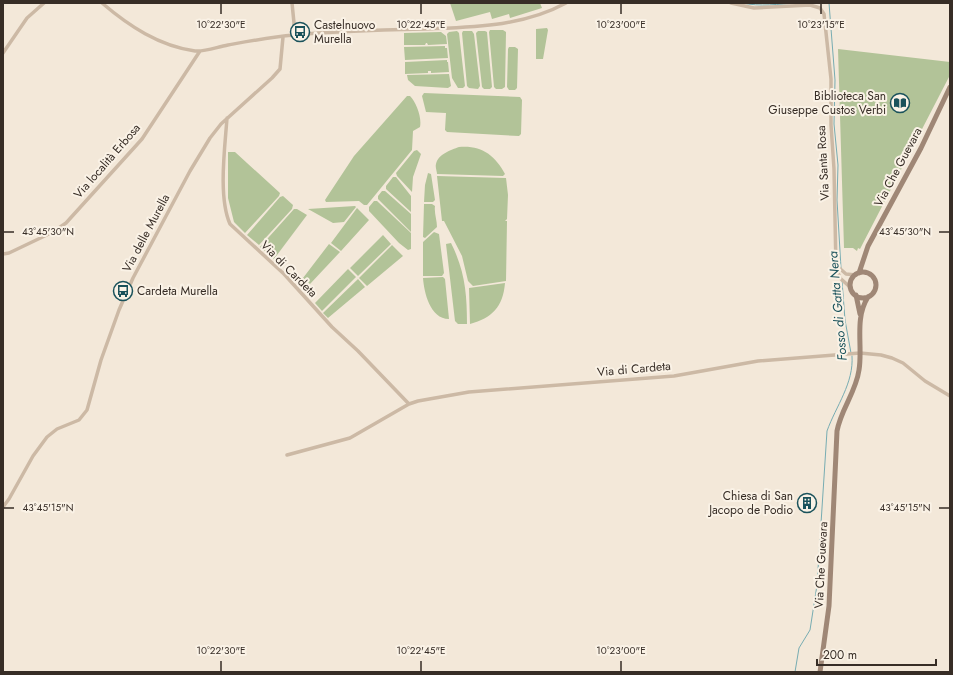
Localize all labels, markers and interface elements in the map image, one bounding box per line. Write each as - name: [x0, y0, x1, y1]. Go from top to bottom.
- place label: Castelnuovo Murella: [314, 16, 376, 48]
- text: 10°22'30"E: [196, 17, 246, 32]
- text: 10°22'45"E: [396, 17, 446, 32]
- text: 10°23'00"E: [596, 17, 646, 32]
- text: 10°23'15"E: [797, 17, 845, 32]
- bus stop icon: Castelnuovo Murella: [289, 21, 311, 43]
- place label: Biblioteca San Giuseppe Custos Verbi: [768, 87, 886, 119]
- library icon: Biblioteca San Giuseppe Custos Verbi: [889, 92, 911, 114]
- street label: Via località Erbosa: [69, 119, 145, 202]
- street label: Via Che Guevara: [870, 124, 927, 210]
- street label: Via Santa Rosa: [812, 125, 834, 201]
- street label: Via delle Murella: [118, 191, 174, 275]
- text: 43°45'30"N: [22, 224, 74, 239]
- text: 43°45'30"N: [879, 224, 931, 239]
- street label: Via di Cardeta: [257, 237, 322, 302]
- water label: Fosso di Gatta Nera: [823, 250, 852, 362]
- bus stop icon: Cardeta Murella: [112, 280, 134, 302]
- place label: Cardeta Murella: [137, 282, 218, 300]
- street label: Via di Cardeta: [596, 357, 672, 381]
- place label: Chiesa di San Jacopo de Podio: [707, 487, 793, 519]
- building icon: Chiesa di San Jacopo de Podio: [796, 492, 818, 514]
- text: 43°45'15"N: [23, 500, 73, 515]
- text: 43°45'15"N: [880, 500, 930, 515]
- street label: Via Che Guevara: [810, 521, 832, 609]
- scale bar: [817, 641, 936, 667]
- text: 10°22'30"E: [196, 643, 246, 658]
- text: 10°22'45"E: [396, 643, 446, 658]
- text: 10°23'00"E: [596, 643, 646, 658]
- text: 200 m: [823, 646, 857, 664]

